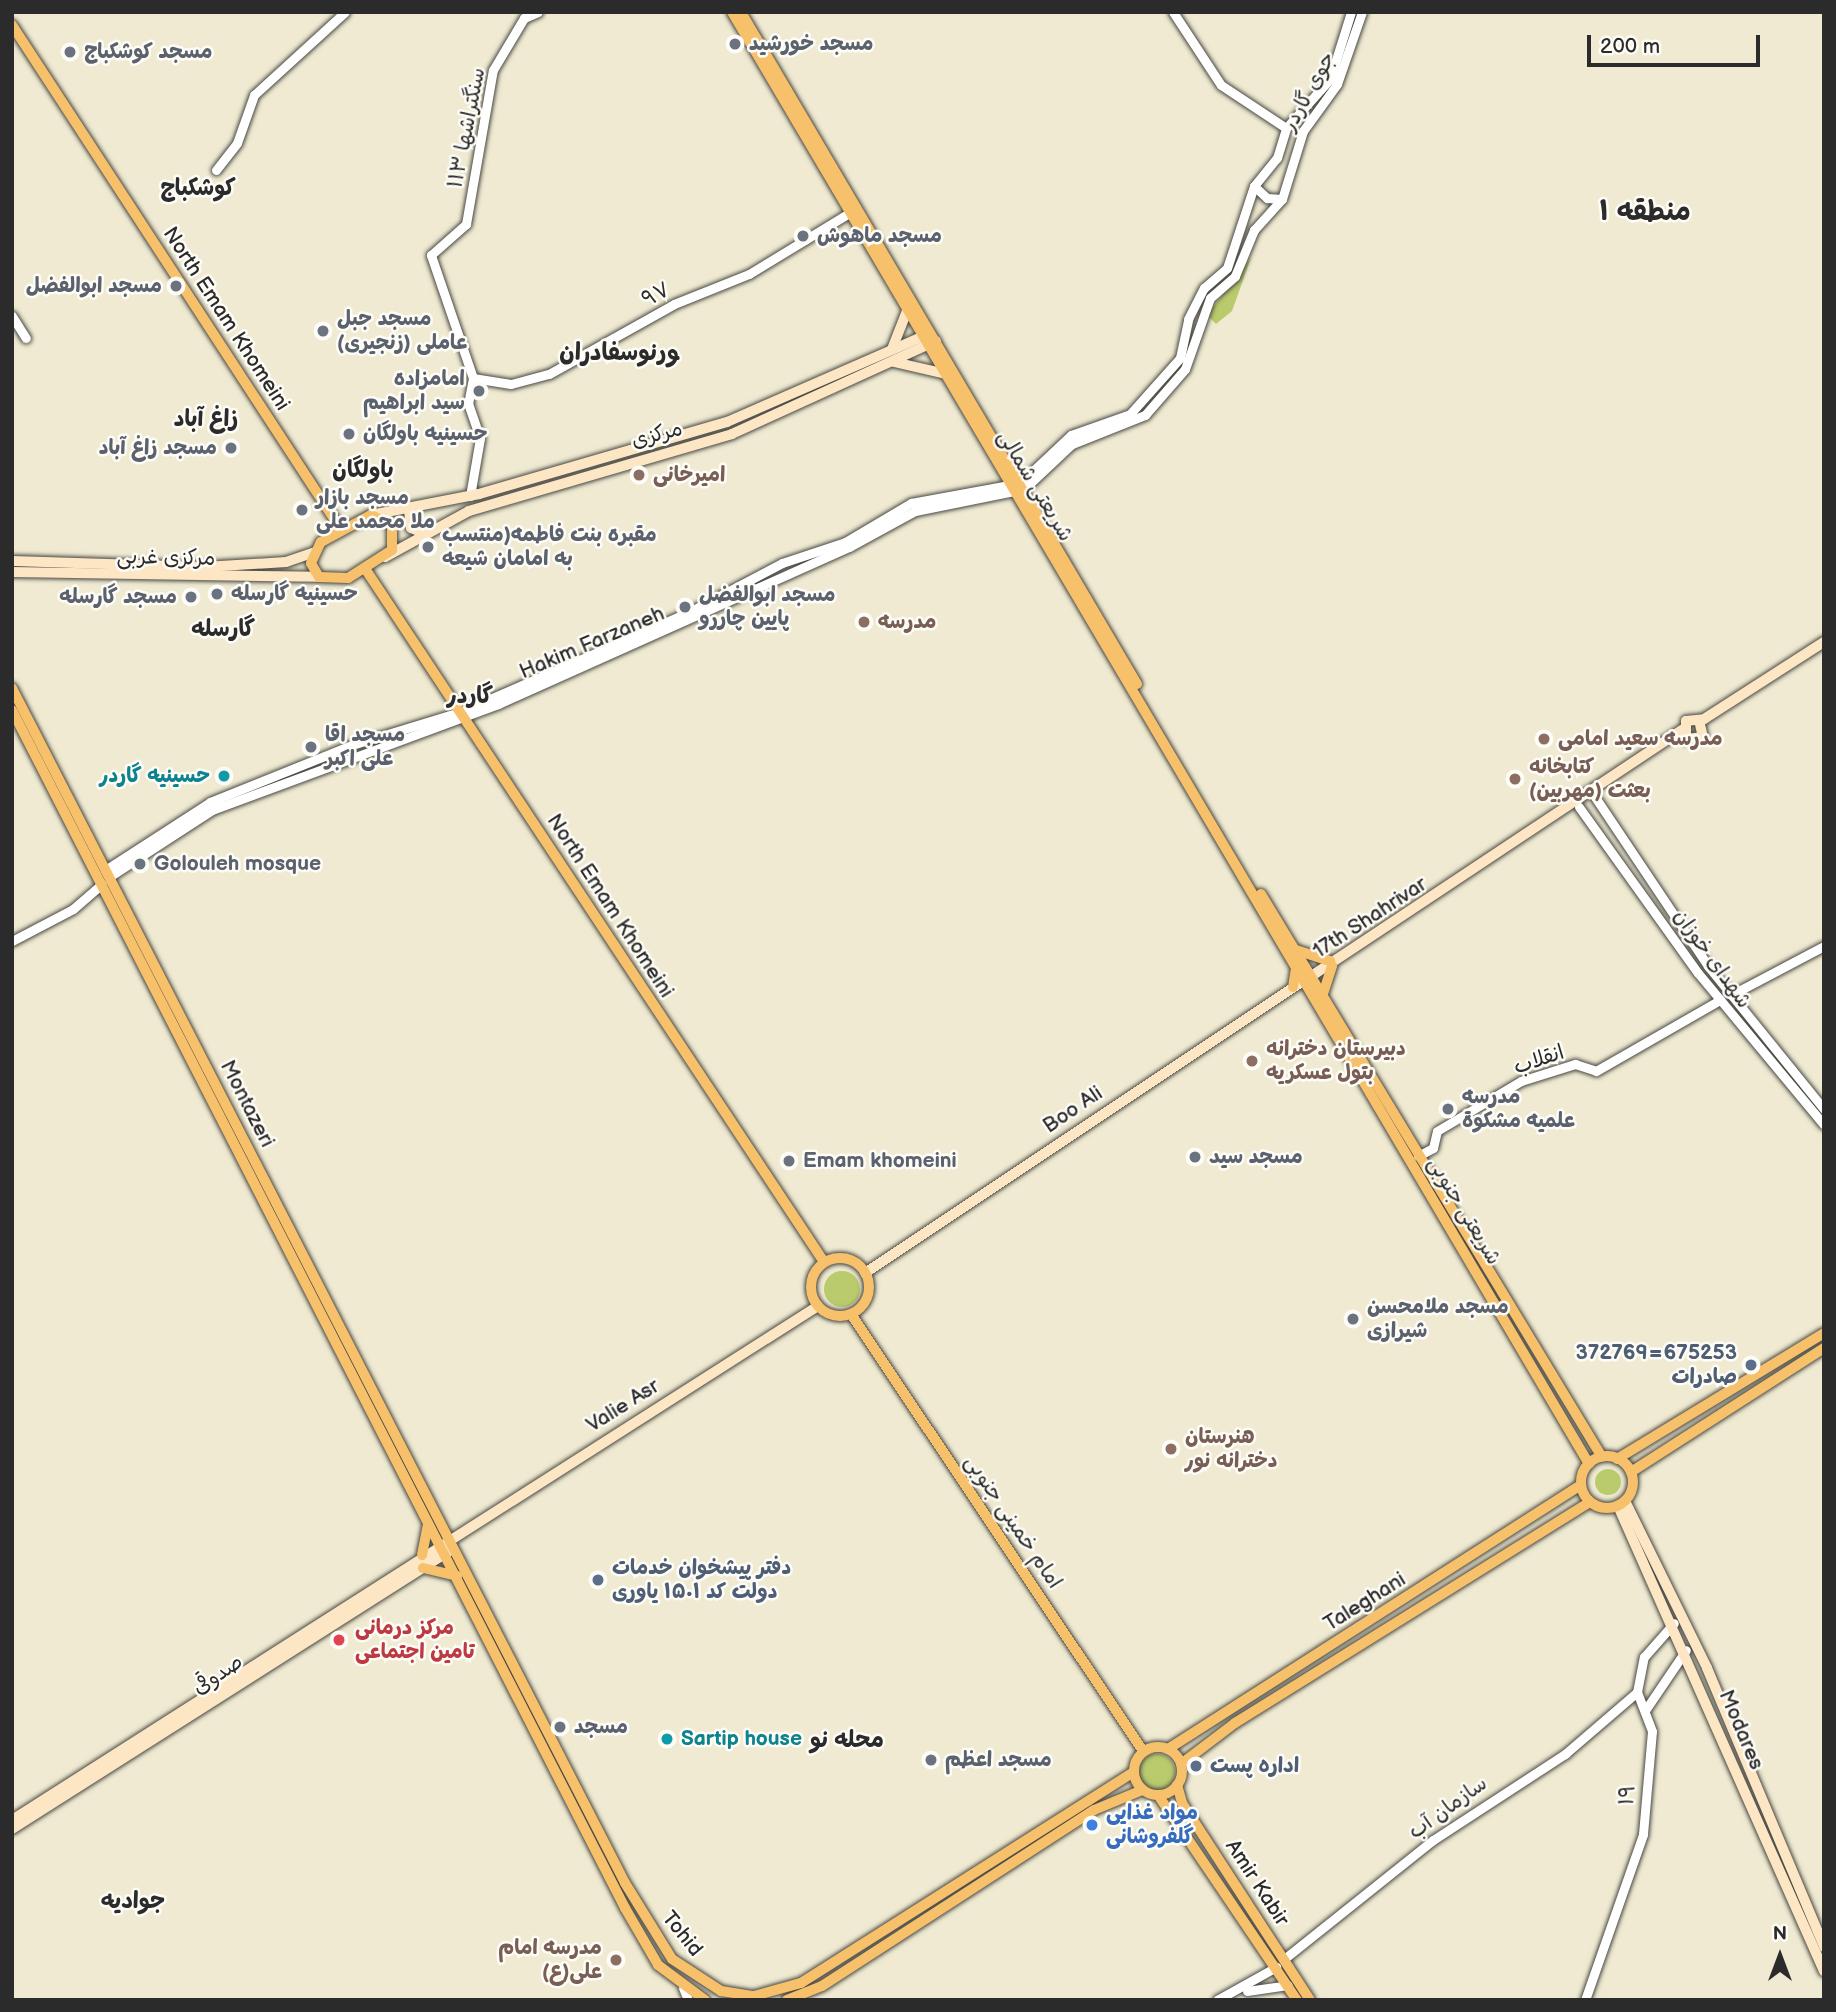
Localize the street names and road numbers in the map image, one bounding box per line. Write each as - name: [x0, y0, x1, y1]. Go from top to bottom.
- street label: جوی گاردر: [1277, 48, 1341, 136]
- street label: سنگتراشها ۱۱۳: [443, 66, 491, 190]
- street label: North Emam Khomeini: [157, 222, 295, 416]
- street label: ۹۷: [638, 277, 674, 313]
- street label: مرکزی: [629, 416, 685, 454]
- street label: شریعتی شمالی: [992, 426, 1078, 546]
- street label: مرکزی غربی: [116, 545, 216, 571]
- street label: Hakim Farzaneh: [516, 601, 668, 685]
- street label: North Emam Khomeini: [541, 809, 679, 1003]
- street label: 17th Shahrivar: [1308, 872, 1432, 964]
- street label: شهدای خوزان: [1668, 905, 1756, 1013]
- street label: انقلاب: [1510, 1040, 1568, 1080]
- street label: Montazeri: [214, 1056, 280, 1152]
- street label: Boo Ali: [1038, 1081, 1108, 1139]
- street label: شریعتی جنوبی: [1422, 1152, 1506, 1270]
- street label: Valie Asr: [582, 1374, 664, 1438]
- street label: امام خمینی جنوبی: [959, 1450, 1067, 1594]
- street label: Taleghani: [1319, 1567, 1411, 1637]
- street label: صدوقی: [188, 1650, 248, 1700]
- street label: Modares: [1713, 1686, 1769, 1774]
- street label: سازمان آب: [1404, 1771, 1492, 1845]
- street label: ۱۹: [1615, 1784, 1641, 1806]
- street label: Amir Kabir: [1220, 1835, 1294, 1931]
- street label: Tohid: [656, 1906, 708, 1962]

